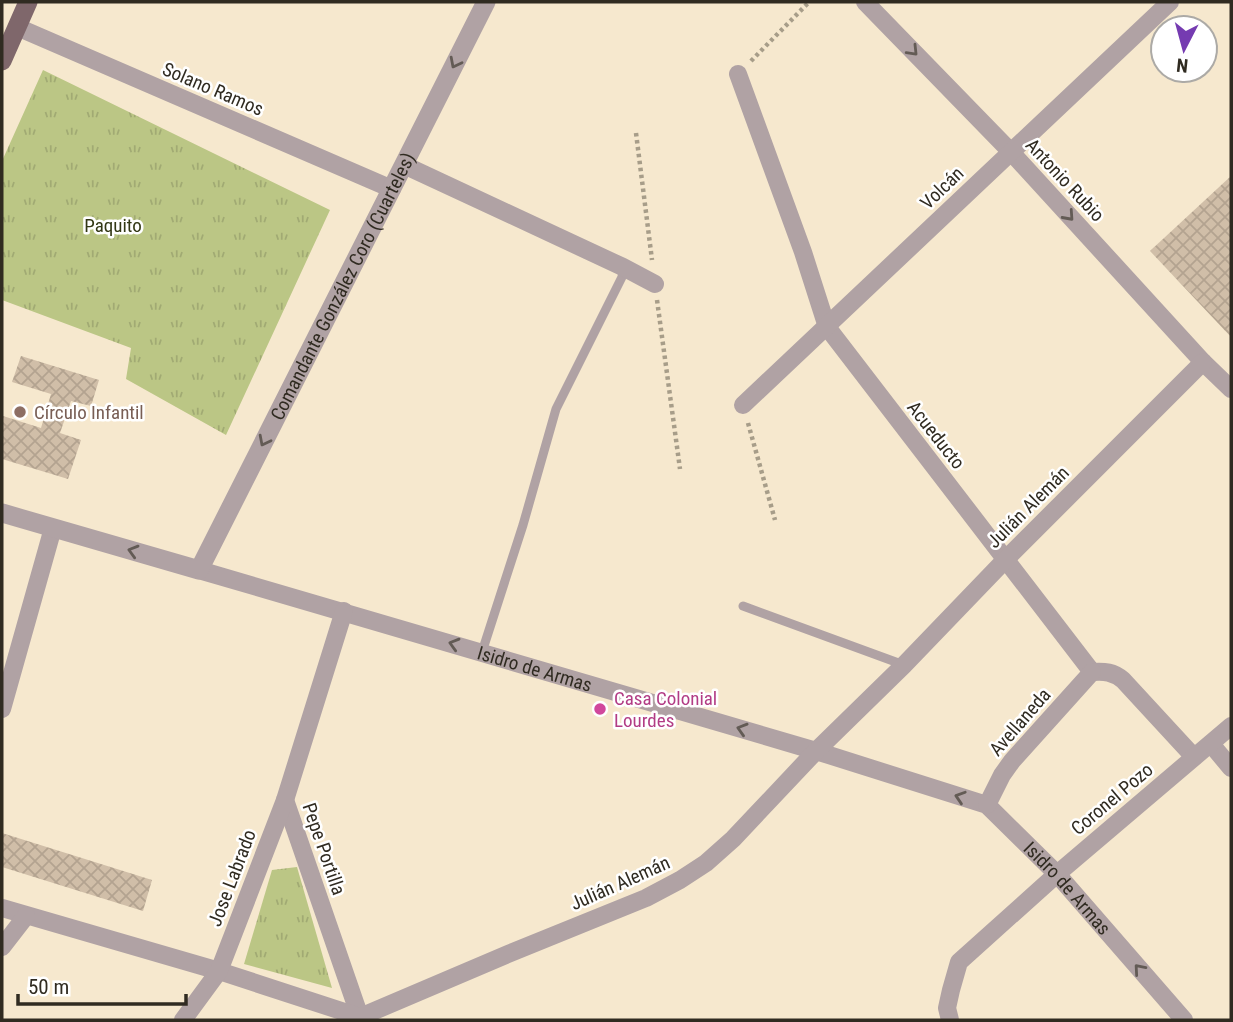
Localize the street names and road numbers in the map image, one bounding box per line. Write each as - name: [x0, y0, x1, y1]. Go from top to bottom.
- street label: Solano Ramos: [159, 57, 267, 121]
- street label: Antonio Rubio: [1021, 134, 1109, 226]
- street label: Comandante González Coro (Cuarteles): [265, 149, 420, 424]
- street label: Volcán: [916, 162, 968, 214]
- street label: Acueducto: [902, 396, 970, 474]
- street label: Julián Alemán: [982, 461, 1074, 553]
- street label: Isidro de Armas: [475, 641, 595, 696]
- street label: Avellaneda: [984, 684, 1056, 760]
- street label: Coronel Pozo: [1066, 758, 1158, 840]
- street label: Pepe Portilla: [298, 800, 350, 898]
- street label: Jose Labrado: [203, 826, 261, 930]
- street label: Isidro de Armas: [1019, 836, 1116, 939]
- street label: Julián Alemán: [567, 851, 673, 915]

